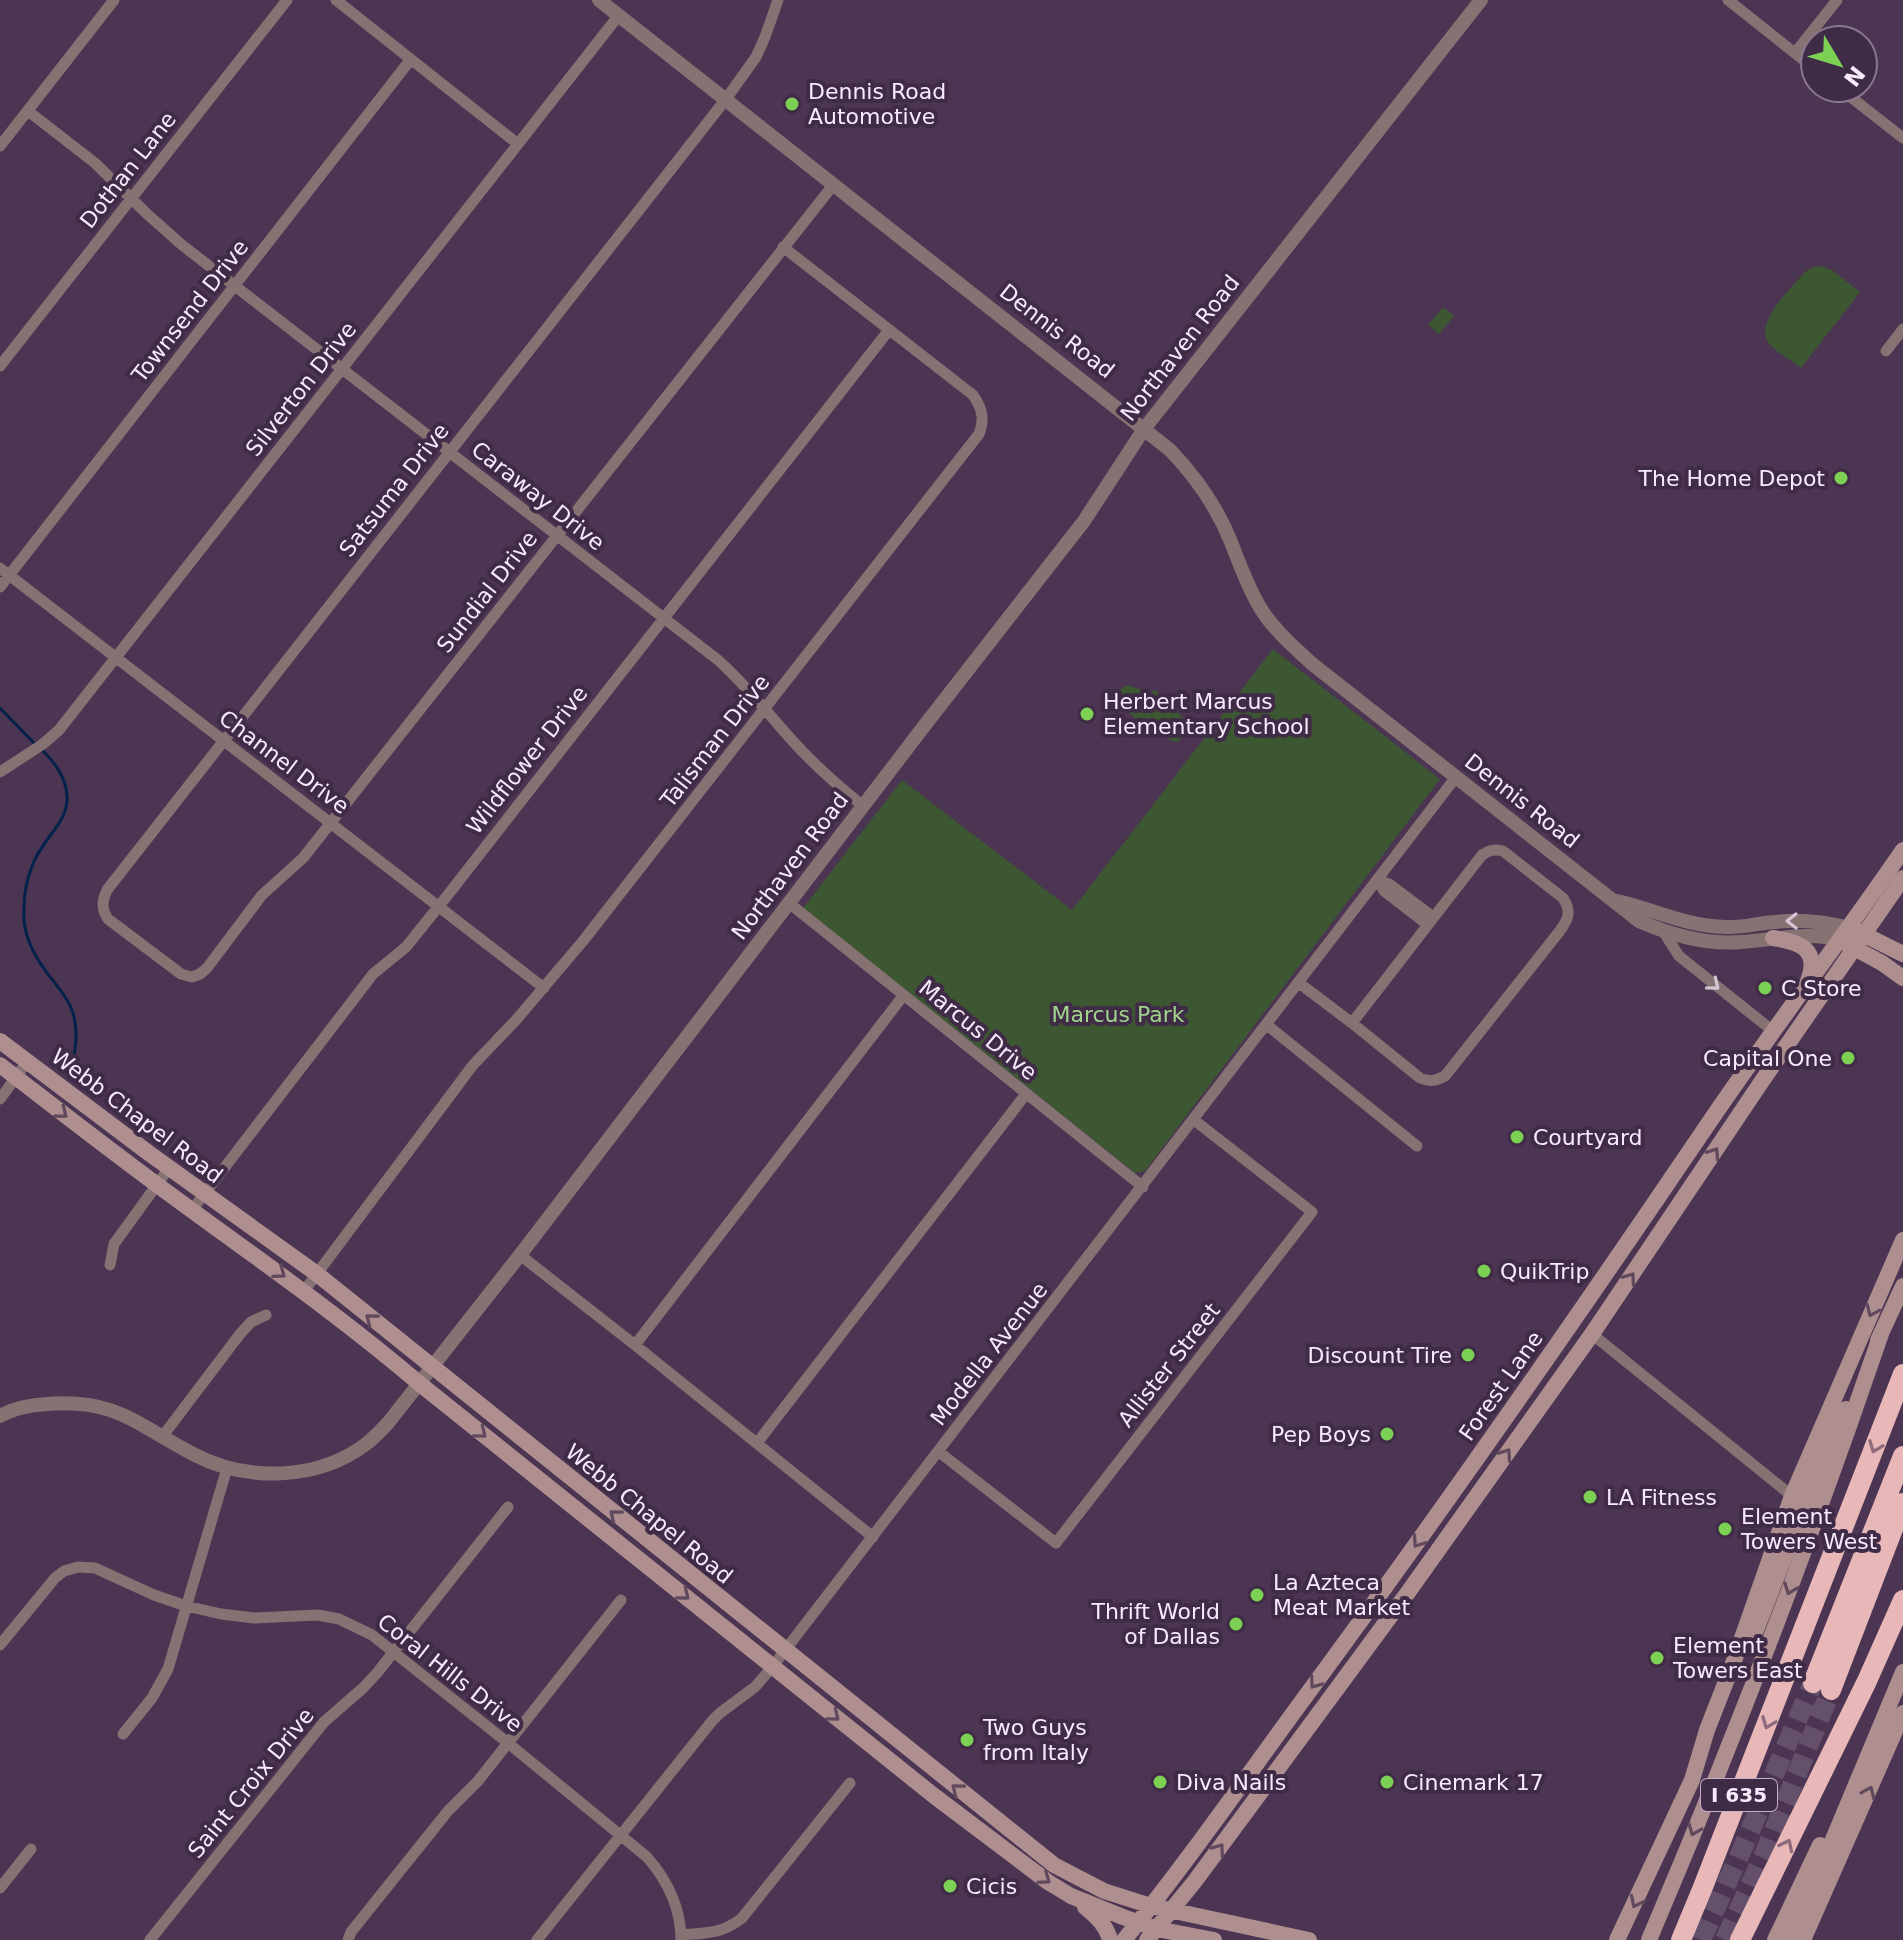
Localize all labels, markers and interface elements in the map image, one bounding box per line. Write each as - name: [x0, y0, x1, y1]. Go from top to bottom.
- north arrow: [1799, 24, 1879, 104]
- text: N: [1839, 61, 1870, 91]
- place label: Dennis Road Automotive: [808, 79, 946, 129]
- marker: Dennis Road Automotive: [783, 95, 801, 113]
- street label: Dothan Lane: [75, 107, 181, 233]
- street label: Townsend Drive: [126, 235, 253, 388]
- street label: Northaven Road: [1115, 270, 1245, 426]
- street label: Dennis Road: [995, 279, 1119, 383]
- street label: Silverton Drive: [241, 317, 361, 461]
- street label: Satsuma Drive: [334, 418, 454, 562]
- street label: Caraway Drive: [467, 436, 609, 556]
- place label: The Home Depot: [1638, 466, 1825, 491]
- marker: The Home Depot: [1832, 469, 1850, 487]
- street label: Sundial Drive: [432, 526, 542, 658]
- street label: Talisman Drive: [655, 670, 775, 813]
- street label: Wildflower Drive: [461, 681, 593, 839]
- place label: Herbert Marcus Elementary School: [1103, 689, 1310, 739]
- street label: Channel Drive: [214, 705, 354, 819]
- marker: Herbert Marcus Elementary School: [1078, 705, 1096, 723]
- street label: Dennis Road: [1460, 749, 1584, 853]
- street label: Northaven Road: [727, 788, 853, 944]
- one-way arrow: [1785, 912, 1798, 930]
- street label: Marcus Drive: [914, 975, 1042, 1085]
- one-way arrow: [1705, 975, 1720, 989]
- place label: C Store: [1781, 976, 1862, 1001]
- marker: C Store: [1756, 979, 1774, 997]
- park label: Marcus Park: [1051, 1002, 1185, 1027]
- street label: Webb Chapel Road: [47, 1044, 227, 1188]
- place label: Capital One: [1703, 1046, 1832, 1071]
- marker: Capital One: [1839, 1049, 1857, 1067]
- one-way arrow: [53, 1103, 67, 1117]
- place label: Courtyard: [1533, 1125, 1643, 1150]
- marker: Courtyard: [1508, 1128, 1526, 1146]
- one-way arrow: [1704, 1148, 1719, 1162]
- place label: QuikTrip: [1500, 1259, 1589, 1284]
- marker: QuikTrip: [1475, 1262, 1493, 1280]
- one-way arrow: [271, 1263, 286, 1278]
- one-way arrow: [1620, 1273, 1635, 1287]
- street label: Modella Avenue: [925, 1278, 1053, 1430]
- street label: Allister Street: [1113, 1298, 1225, 1432]
- one-way arrow: [1865, 1303, 1881, 1318]
- one-way arrow: [366, 1314, 380, 1329]
- street label: Forest Lane: [1454, 1327, 1548, 1445]
- place label: Discount Tire: [1307, 1343, 1452, 1368]
- marker: Discount Tire: [1459, 1346, 1477, 1364]
- place label: Pep Boys: [1271, 1422, 1371, 1447]
- one-way arrow: [472, 1423, 486, 1438]
- marker: Pep Boys: [1378, 1425, 1396, 1443]
- street label: Webb Chapel Road: [560, 1439, 738, 1589]
- one-way arrow: [1868, 1439, 1885, 1453]
- one-way arrow: [1496, 1449, 1511, 1463]
- place label: LA Fitness: [1606, 1485, 1717, 1510]
- marker: LA Fitness: [1581, 1488, 1599, 1506]
- place label: Element Towers West: [1740, 1504, 1878, 1554]
- one-way arrow: [609, 1510, 624, 1524]
- marker: Element Towers West: [1716, 1520, 1734, 1538]
- one-way arrow: [1412, 1533, 1427, 1547]
- place label: La Azteca Meat Market: [1273, 1570, 1411, 1620]
- one-way arrow: [1783, 1581, 1800, 1595]
- one-way arrow: [675, 1585, 689, 1600]
- marker: La Azteca Meat Market: [1248, 1586, 1266, 1604]
- place label: Thrift World of Dallas: [1090, 1599, 1220, 1649]
- street label: Coral Hills Drive: [373, 1609, 527, 1737]
- marker: Thrift World of Dallas: [1227, 1615, 1245, 1633]
- place label: Element Towers East: [1672, 1633, 1803, 1683]
- marker: Element Towers East: [1648, 1649, 1666, 1667]
- one-way arrow: [1311, 1675, 1325, 1689]
- street label: Saint Croix Drive: [183, 1703, 319, 1863]
- one-way arrow: [825, 1706, 840, 1720]
- place label: Two Guys from Italy: [982, 1715, 1089, 1765]
- one-way arrow: [1761, 1715, 1778, 1729]
- marker: Two Guys from Italy: [958, 1731, 976, 1749]
- place label: Diva Nails: [1176, 1770, 1286, 1795]
- place label: Cinemark 17: [1403, 1770, 1544, 1795]
- marker: Diva Nails: [1151, 1773, 1169, 1791]
- marker: Cinemark 17: [1378, 1773, 1396, 1791]
- road number: I 635: [1701, 1779, 1777, 1811]
- one-way arrow: [952, 1784, 966, 1799]
- one-way arrow: [1859, 1786, 1875, 1800]
- one-way arrow: [1688, 1822, 1704, 1837]
- one-way arrow: [1777, 1838, 1792, 1853]
- one-way arrow: [1209, 1843, 1224, 1858]
- one-way arrow: [1036, 1869, 1050, 1884]
- place label: Cicis: [966, 1874, 1017, 1899]
- marker: Cicis: [941, 1877, 959, 1895]
- one-way arrow: [1630, 1893, 1646, 1908]

